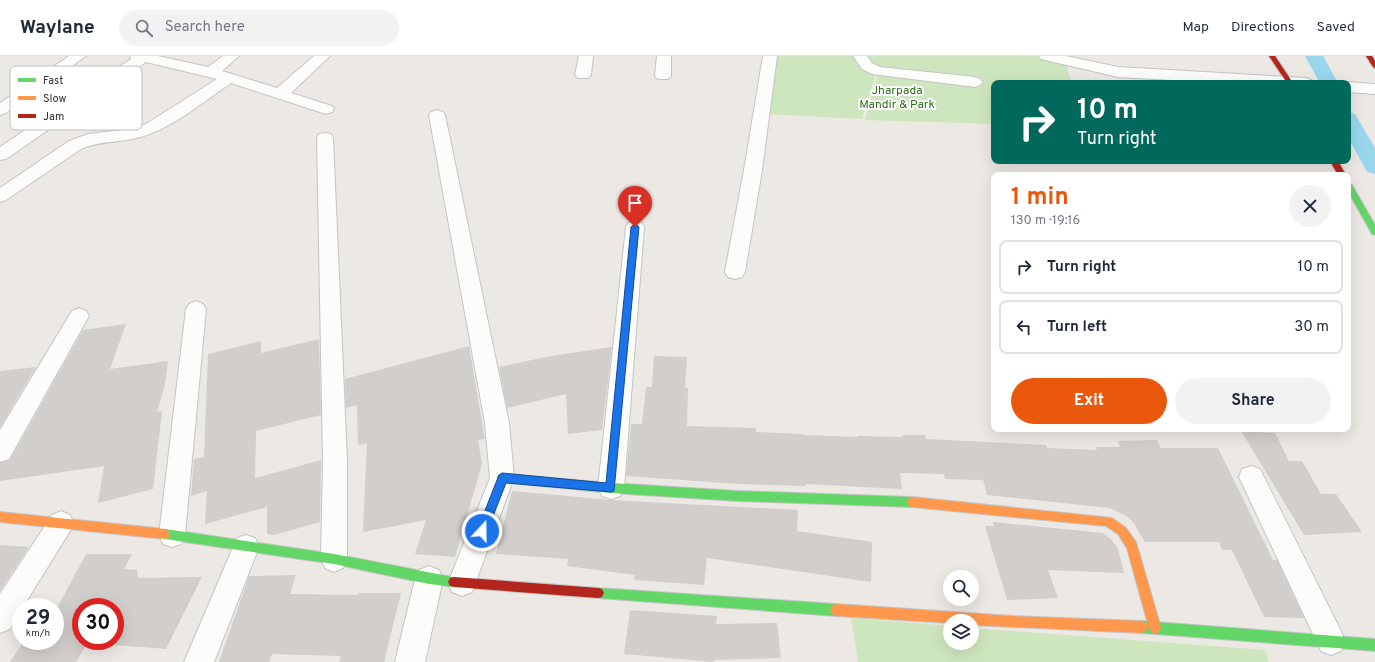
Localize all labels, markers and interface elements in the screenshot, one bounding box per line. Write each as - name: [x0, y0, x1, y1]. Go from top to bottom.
- search box: [119, 10, 399, 46]
- text: Waylane: [20, 16, 95, 40]
- icon: search: [133, 17, 155, 39]
- text: Search here: [165, 18, 245, 37]
- text: Map: [1183, 19, 1209, 36]
- text: Directions: [1231, 19, 1295, 36]
- text: Saved: [1317, 19, 1355, 36]
- legend: [10, 66, 142, 130]
- text: Fast: [43, 74, 63, 88]
- park label: Jharpada Mandir & Park: [859, 83, 935, 113]
- text: Slow: [43, 92, 66, 106]
- text: 10 m: [1077, 93, 1138, 129]
- icon: right: [1011, 96, 1063, 148]
- text: Jam: [43, 110, 64, 124]
- text: Turn right: [1077, 128, 1157, 151]
- text: 1 min: [1011, 183, 1069, 213]
- button: close: [1289, 185, 1331, 227]
- pin: [618, 186, 652, 227]
- icon: arrive: [624, 192, 646, 214]
- text: 130 m · 19:16: [1011, 213, 1080, 229]
- icon: right: [1013, 256, 1035, 278]
- text: Turn right: [1047, 258, 1116, 277]
- text: 10 m: [1298, 258, 1329, 277]
- icon: left: [1013, 316, 1035, 338]
- text: Turn left: [1047, 318, 1107, 337]
- text: 30 m: [1294, 318, 1329, 337]
- button: Exit: [1011, 378, 1167, 424]
- button: Share: [1175, 378, 1331, 424]
- position arrow: [461, 510, 503, 552]
- map controls: [943, 570, 979, 650]
- button: search: [943, 570, 979, 606]
- speed limit sign: 30: [72, 598, 124, 650]
- text: 29: [26, 606, 50, 632]
- button: layers: [943, 614, 979, 650]
- text: km/h: [26, 627, 50, 640]

